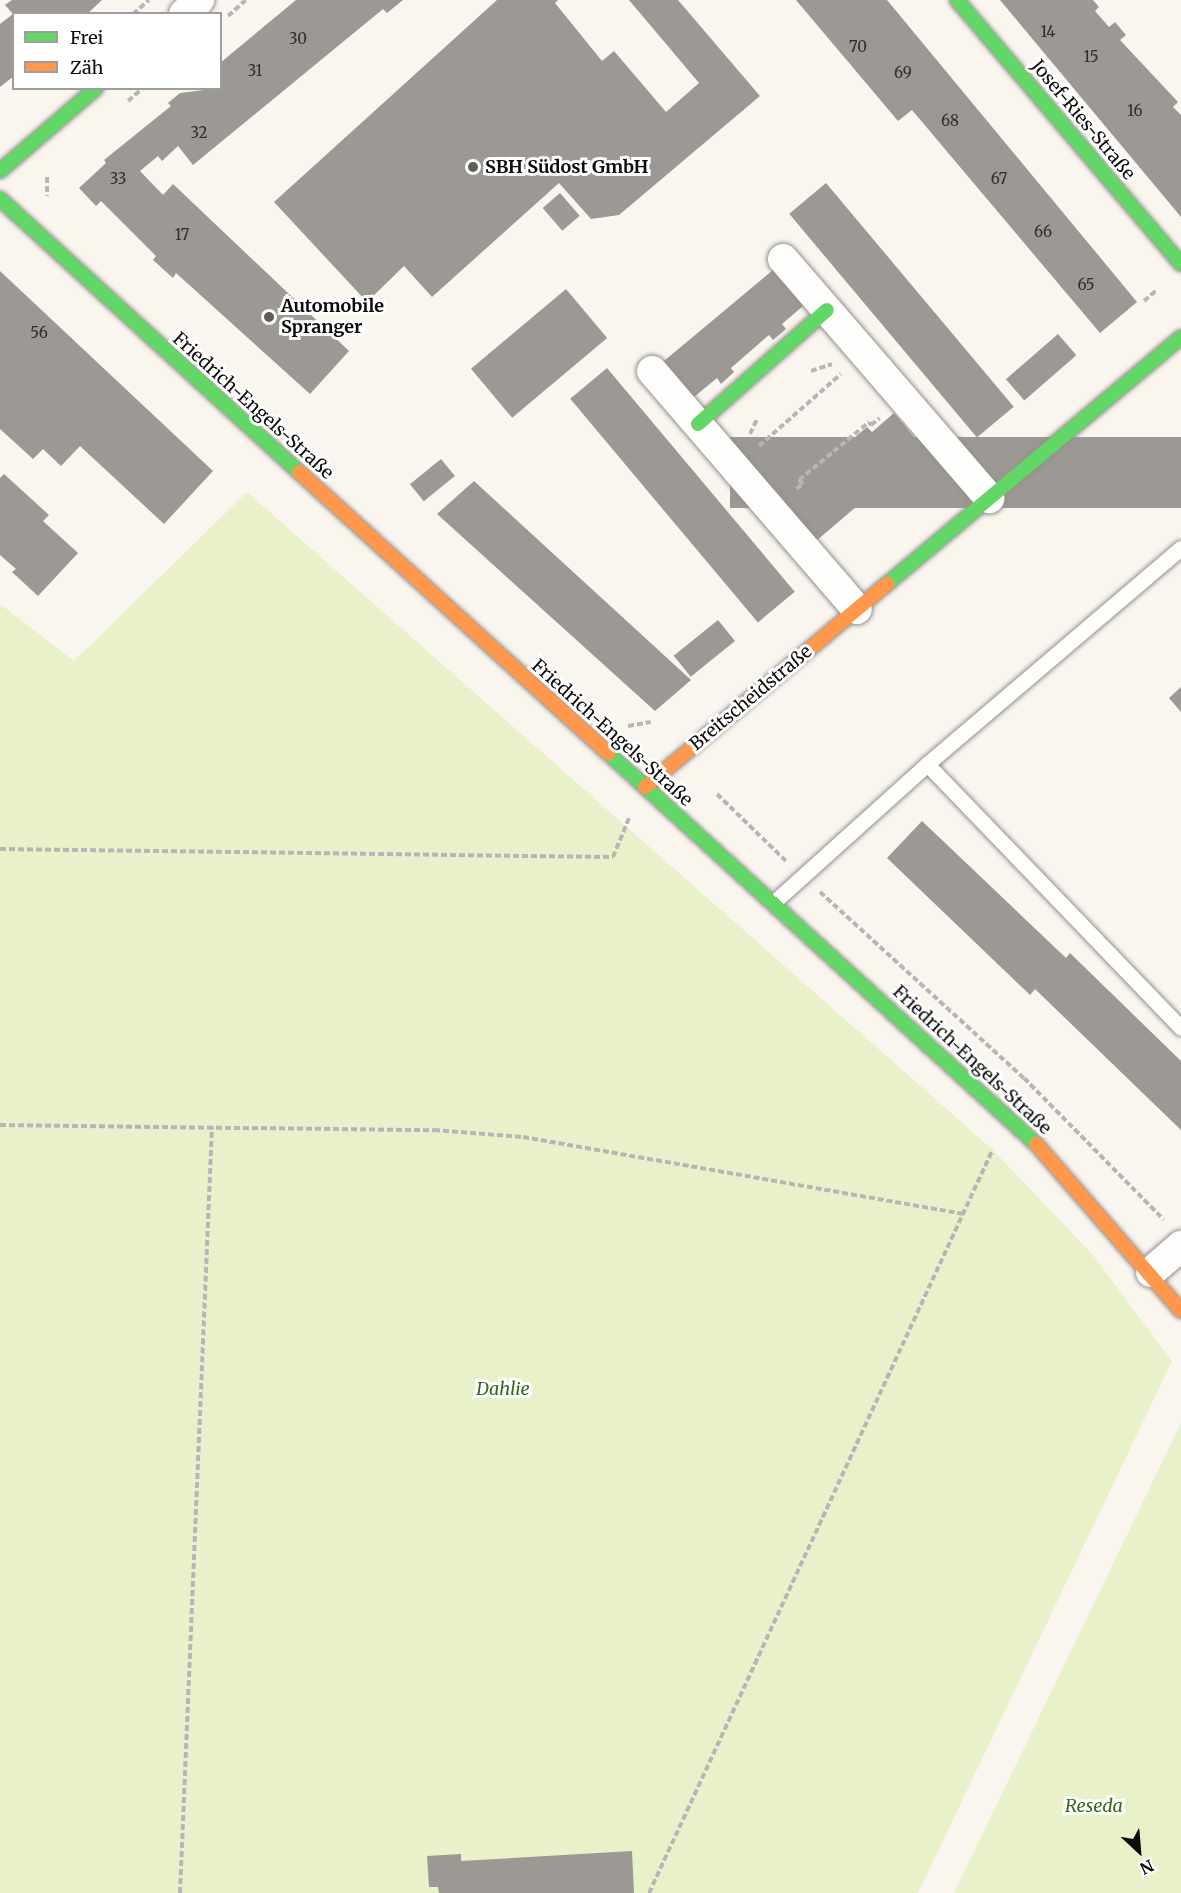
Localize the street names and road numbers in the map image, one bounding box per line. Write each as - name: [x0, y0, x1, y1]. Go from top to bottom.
- street label: Josef-Ries-Straße: [1027, 56, 1139, 184]
- street label: Friedrich-Engels-Straße: [168, 328, 338, 484]
- street label: Breitscheidstraße: [686, 641, 816, 755]
- street label: Friedrich-Engels-Straße: [527, 655, 697, 811]
- street label: Friedrich-Engels-Straße: [888, 981, 1056, 1139]

